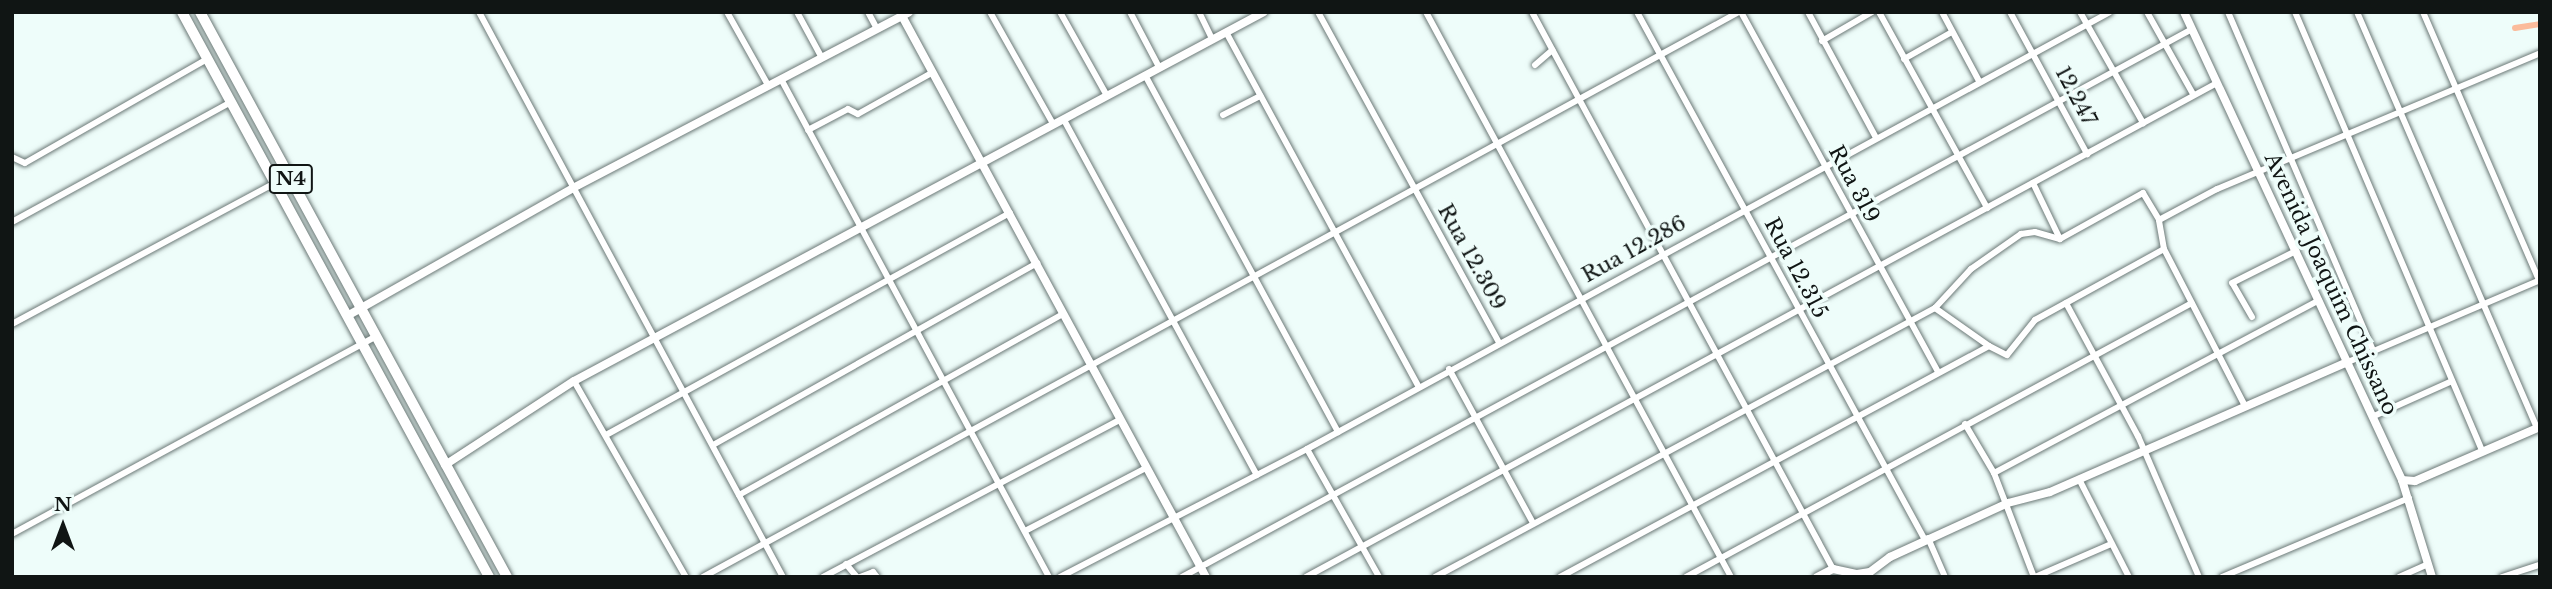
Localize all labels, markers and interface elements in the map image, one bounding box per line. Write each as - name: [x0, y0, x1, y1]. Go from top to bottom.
- street label: 12.247: [2050, 62, 2102, 130]
- street label: Rua 319: [1823, 141, 1885, 227]
- street label: Avenida Joaquim Chissano: [2259, 149, 2403, 419]
- road number: N4: [268, 164, 314, 195]
- street label: Rua 12.309: [1432, 199, 1512, 315]
- street label: Rua 12.286: [1577, 210, 1691, 288]
- street label: Rua 12.315: [1759, 213, 1833, 323]
- north arrow: [28, 491, 98, 561]
- text: N: [54, 493, 72, 516]

